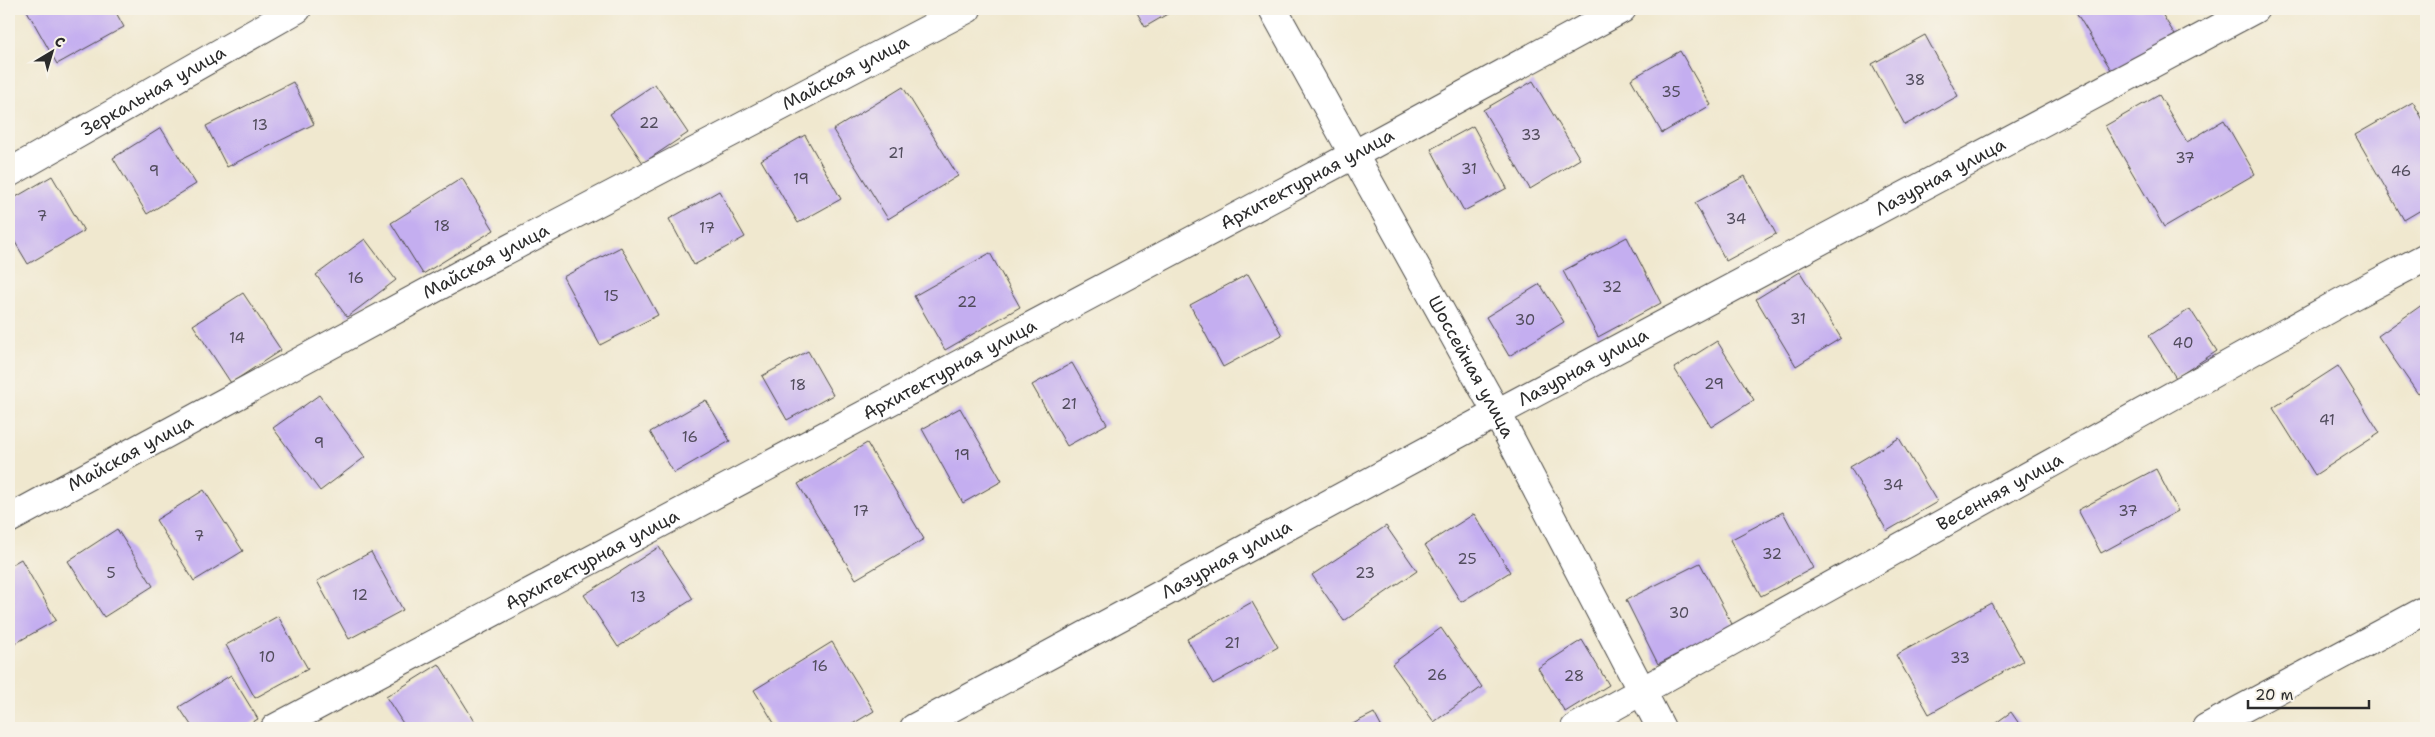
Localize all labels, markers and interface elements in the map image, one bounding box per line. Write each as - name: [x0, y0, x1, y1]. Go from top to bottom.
- north arrow: [28, 28, 78, 78]
- street label: Майская улица: [778, 30, 913, 116]
- text: С: [51, 32, 69, 51]
- street label: Зеркальная улица: [77, 40, 230, 142]
- house number: 38: [1905, 70, 1925, 90]
- house number: 35: [1661, 82, 1681, 102]
- house number: 22: [639, 113, 659, 133]
- house number: 13: [252, 115, 268, 135]
- street label: Архитектурная улица: [1216, 123, 1398, 235]
- house number: 33: [1521, 125, 1541, 145]
- street label: Лазурная улица: [1871, 132, 2010, 221]
- house number: 21: [888, 143, 904, 163]
- house number: 37: [2175, 148, 2195, 168]
- house number: 31: [1461, 159, 1477, 179]
- house number: 9: [149, 161, 159, 181]
- house number: 46: [2391, 161, 2411, 181]
- house number: 19: [793, 169, 809, 189]
- house number: 7: [37, 206, 47, 226]
- house number: 34: [1726, 209, 1746, 229]
- house number: 18: [434, 216, 450, 236]
- street label: Майская улица: [418, 218, 553, 305]
- house number: 17: [699, 218, 715, 238]
- house number: 16: [348, 268, 364, 288]
- house number: 32: [1602, 277, 1622, 297]
- house number: 15: [603, 286, 619, 306]
- street label: Шоссейная улица: [1422, 291, 1520, 442]
- house number: 22: [957, 292, 977, 312]
- house number: 31: [1790, 309, 1806, 329]
- house number: 30: [1515, 310, 1535, 330]
- street label: Архитектурная улица: [859, 313, 1041, 425]
- street label: Лазурная улица: [1513, 323, 1652, 412]
- house number: 14: [229, 328, 245, 348]
- house number: 40: [2173, 333, 2193, 353]
- house number: 29: [1704, 374, 1724, 394]
- house number: 18: [790, 375, 806, 395]
- house number: 21: [1061, 394, 1077, 414]
- street label: Майская улица: [63, 409, 198, 497]
- house number: 41: [2319, 410, 2335, 430]
- house number: 16: [682, 427, 698, 447]
- house number: 9: [314, 433, 324, 453]
- house number: 19: [954, 445, 970, 465]
- street label: Весенняя улица: [1932, 447, 2067, 537]
- house number: 34: [1883, 475, 1903, 495]
- house number: 17: [853, 501, 869, 521]
- house number: 37: [2118, 501, 2138, 521]
- street label: Архитектурная улица: [501, 503, 683, 616]
- street label: Лазурная улица: [1157, 514, 1296, 604]
- house number: 7: [194, 526, 204, 546]
- house number: 32: [1762, 544, 1782, 564]
- house number: 25: [1457, 549, 1477, 569]
- house number: 5: [106, 563, 116, 583]
- house number: 23: [1355, 563, 1375, 583]
- house number: 12: [352, 585, 368, 605]
- house number: 13: [630, 587, 646, 607]
- house number: 30: [1669, 603, 1689, 623]
- house number: 21: [1224, 633, 1240, 653]
- house number: 10: [259, 647, 275, 667]
- house number: 33: [1950, 648, 1970, 668]
- house number: 16: [812, 656, 828, 676]
- house number: 26: [1427, 665, 1447, 685]
- house number: 28: [1564, 666, 1584, 686]
- scale bar: [2248, 677, 2369, 709]
- text: 20 m: [2255, 685, 2294, 705]

